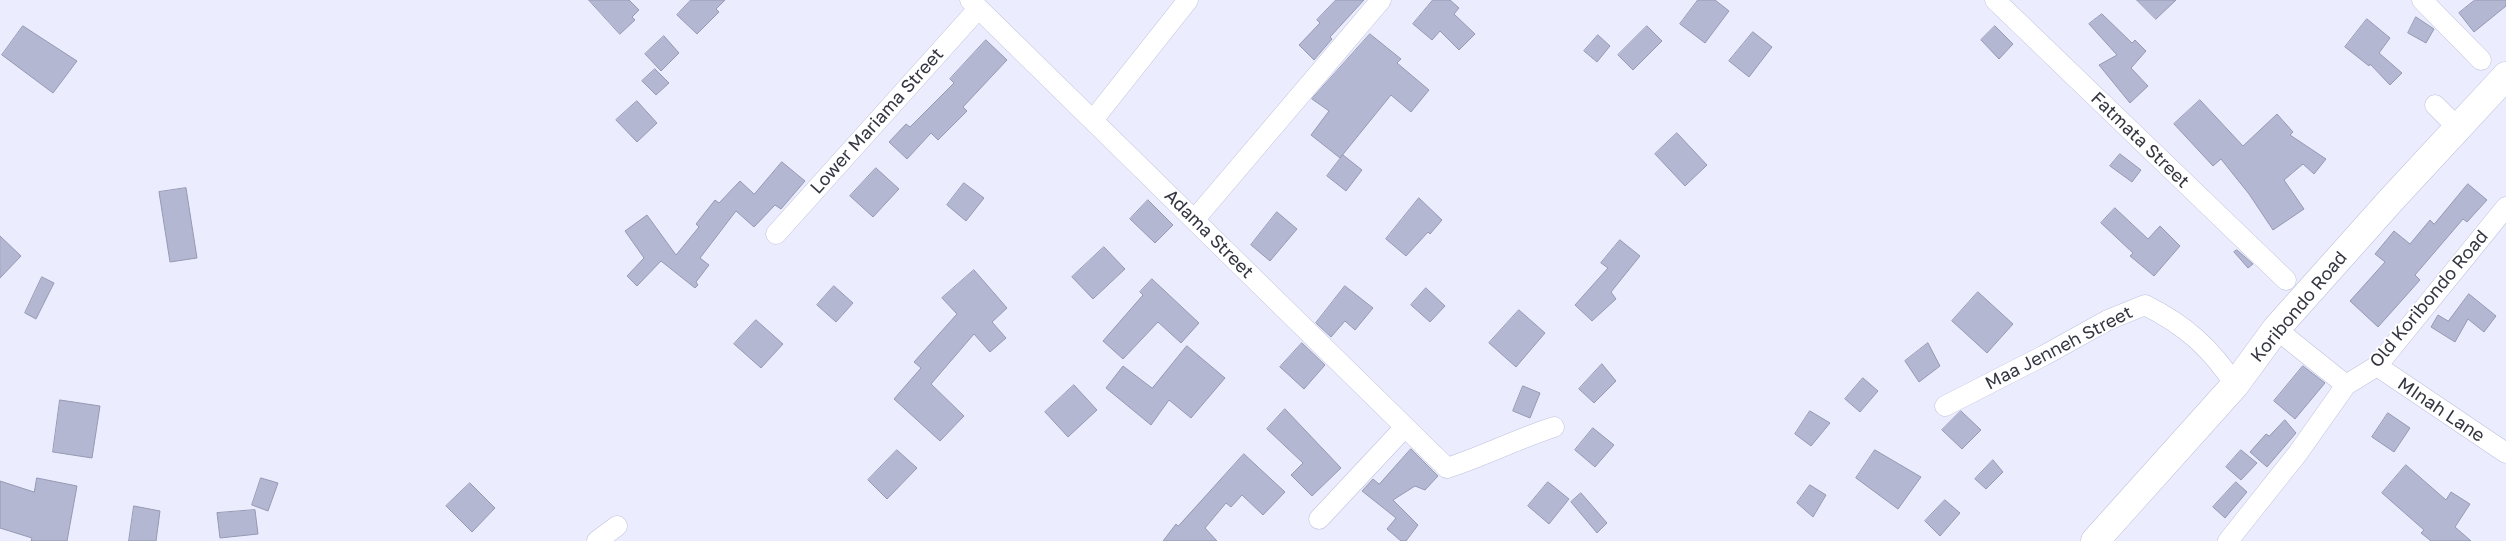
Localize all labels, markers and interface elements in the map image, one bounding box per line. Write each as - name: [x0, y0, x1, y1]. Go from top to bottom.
- street label: Lower Mariama Street: [806, 44, 948, 198]
- street label: Fatmata Street: [2086, 88, 2194, 192]
- street label: Adama Street: [1160, 185, 1258, 283]
- street label: Old Koribondo Road: [2365, 226, 2493, 372]
- street label: Koribondo Road: [2246, 247, 2352, 367]
- street label: Maa Jenneh Street: [1982, 302, 2136, 394]
- street label: MInah Lane: [2393, 373, 2489, 447]

